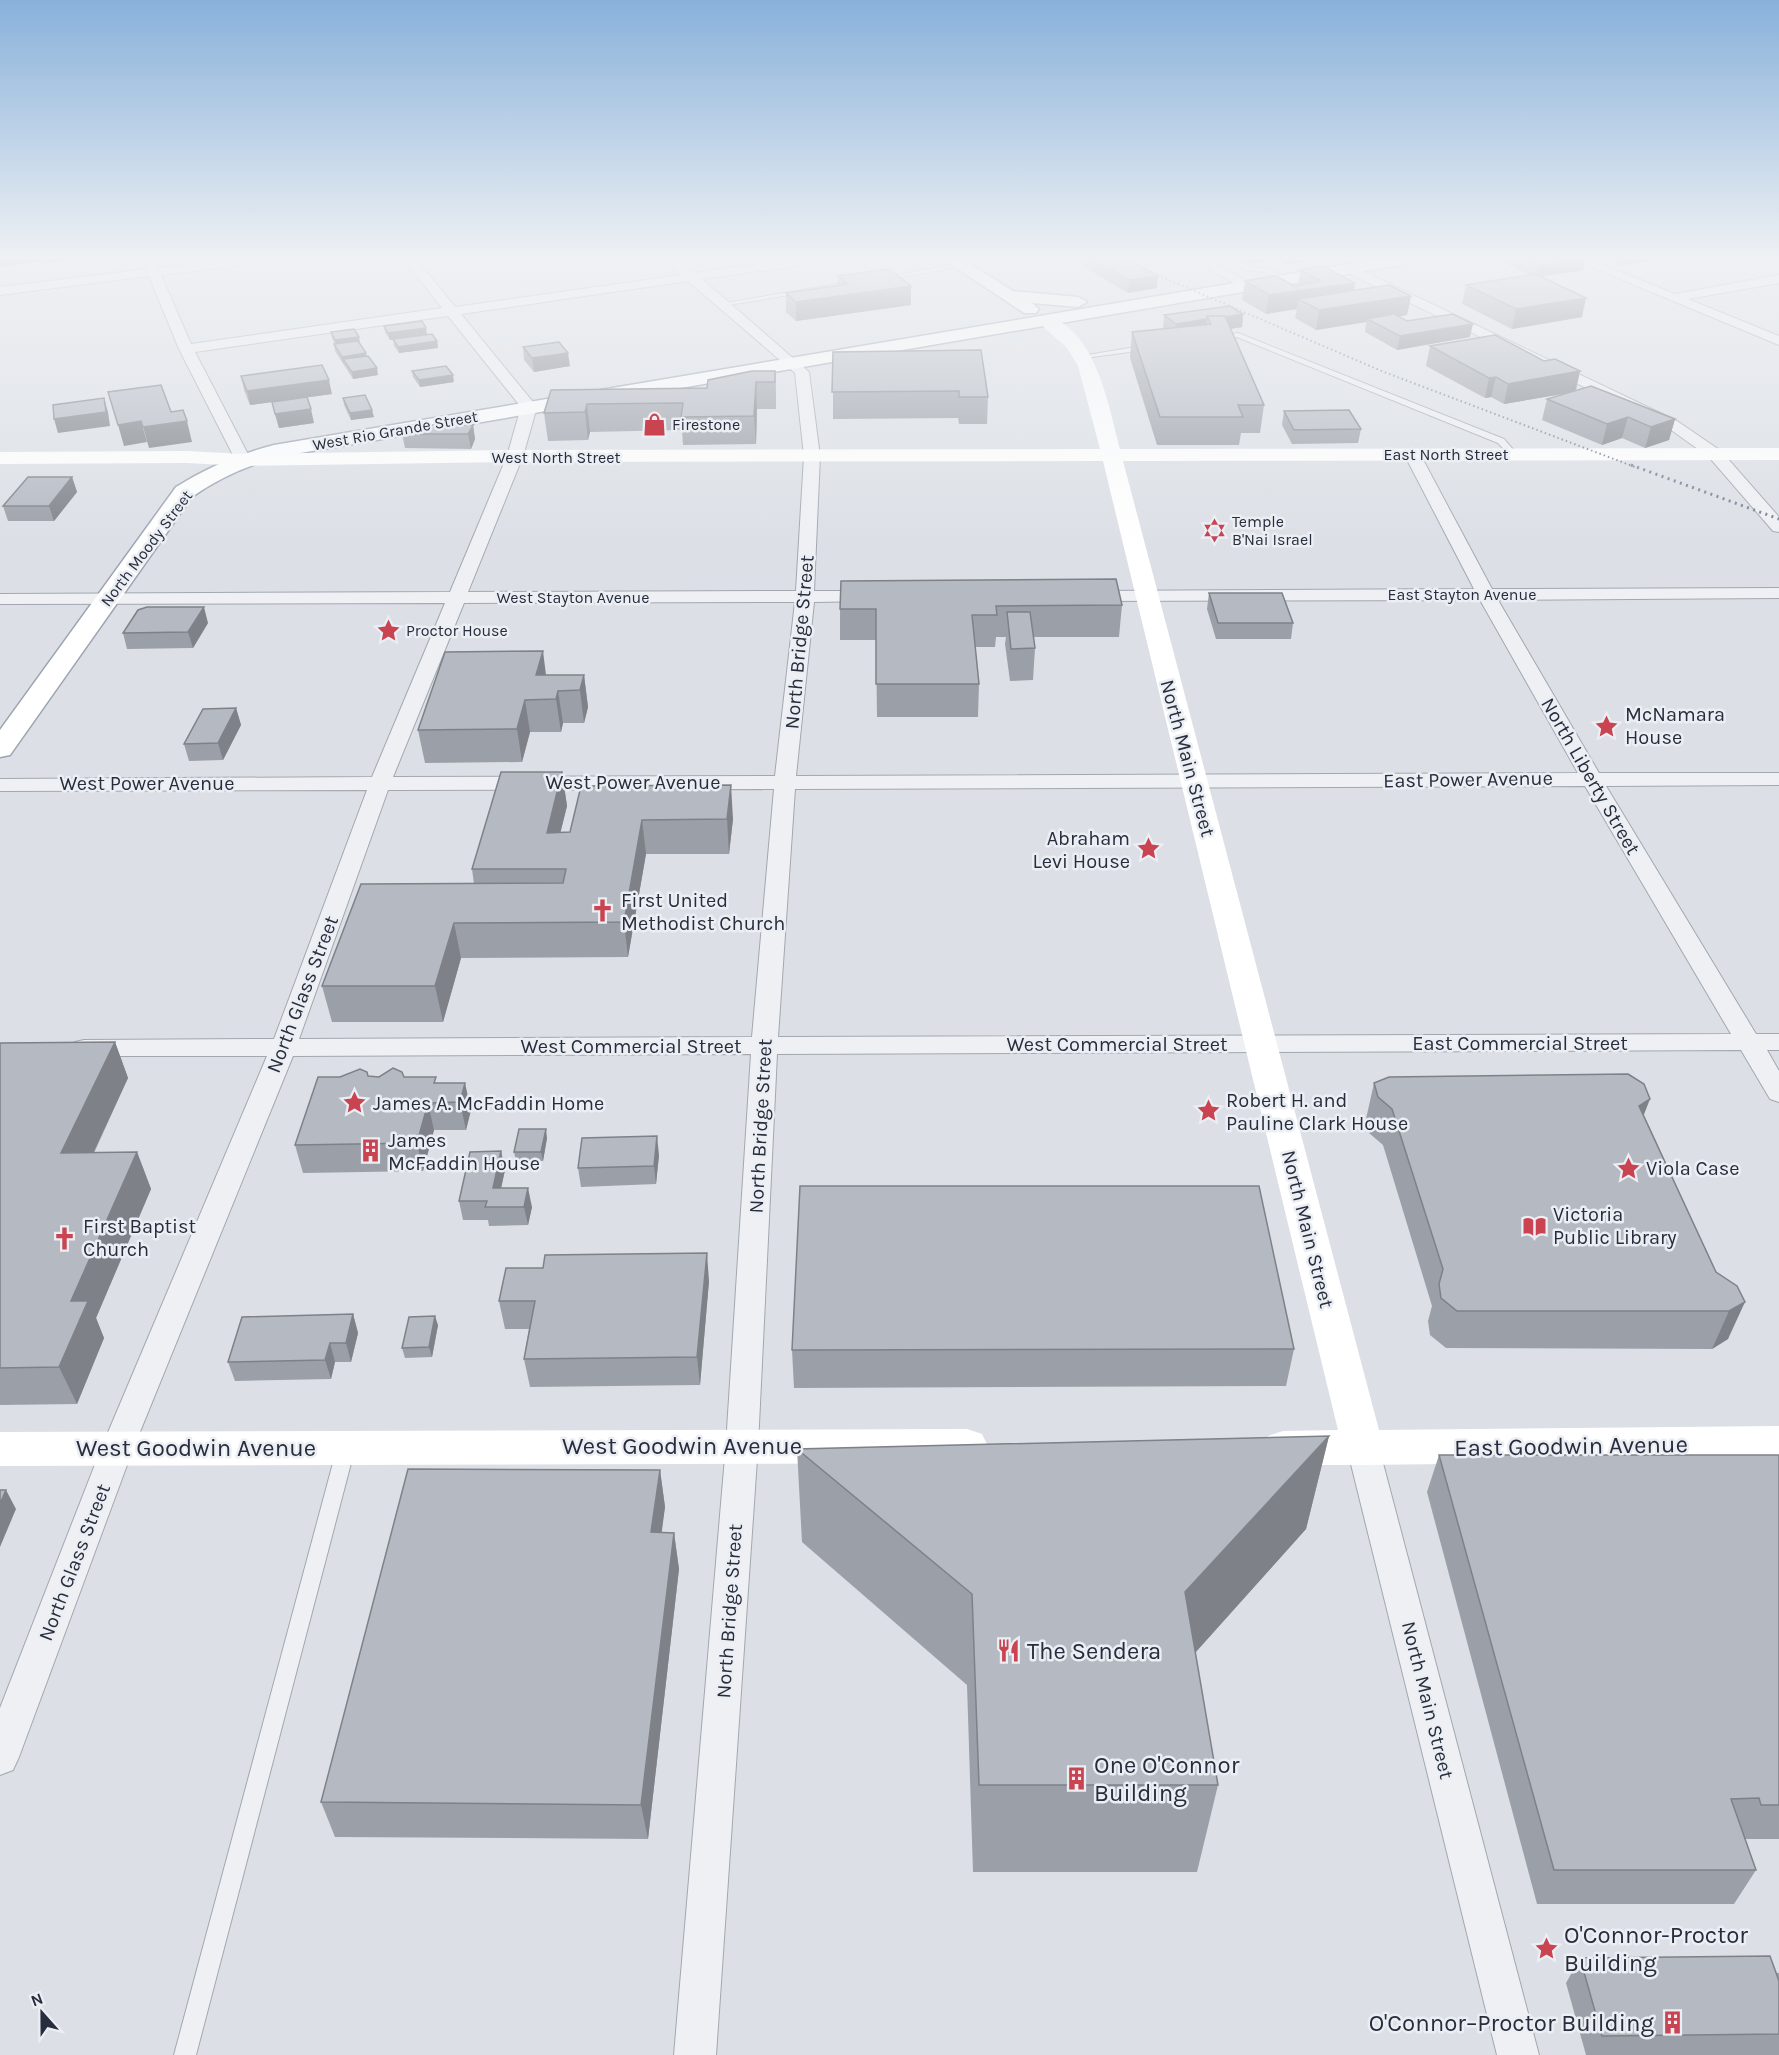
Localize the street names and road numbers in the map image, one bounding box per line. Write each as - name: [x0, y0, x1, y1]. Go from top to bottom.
- street label: West Rio Grande Street: [311, 407, 479, 454]
- street label: East North Street: [1384, 445, 1508, 464]
- street label: West North Street: [491, 448, 621, 467]
- street label: North Moody Street: [96, 486, 196, 610]
- street label: North Bridge Street: [780, 553, 819, 730]
- street label: East Stayton Avenue: [1388, 585, 1536, 604]
- street label: West Stayton Avenue: [496, 588, 650, 607]
- street label: North Main Street: [1155, 677, 1220, 840]
- street label: North Liberty Street: [1536, 694, 1645, 859]
- street label: East Power Avenue: [1383, 767, 1553, 792]
- street label: West Power Avenue: [546, 771, 720, 794]
- street label: West Power Avenue: [60, 772, 234, 795]
- street label: North Glass Street: [262, 912, 343, 1076]
- street label: East Commercial Street: [1412, 1032, 1628, 1055]
- street label: West Commercial Street: [1007, 1033, 1228, 1056]
- street label: West Commercial Street: [521, 1035, 742, 1058]
- street label: North Bridge Street: [744, 1038, 777, 1214]
- street label: North Main Street: [1277, 1148, 1338, 1311]
- street label: East Goodwin Avenue: [1454, 1430, 1688, 1462]
- street label: West Goodwin Avenue: [562, 1432, 802, 1460]
- street label: West Goodwin Avenue: [76, 1434, 316, 1462]
- street label: North Glass Street: [34, 1480, 115, 1644]
- street label: North Bridge Street: [712, 1523, 747, 1699]
- street label: North Main Street: [1397, 1619, 1458, 1782]

